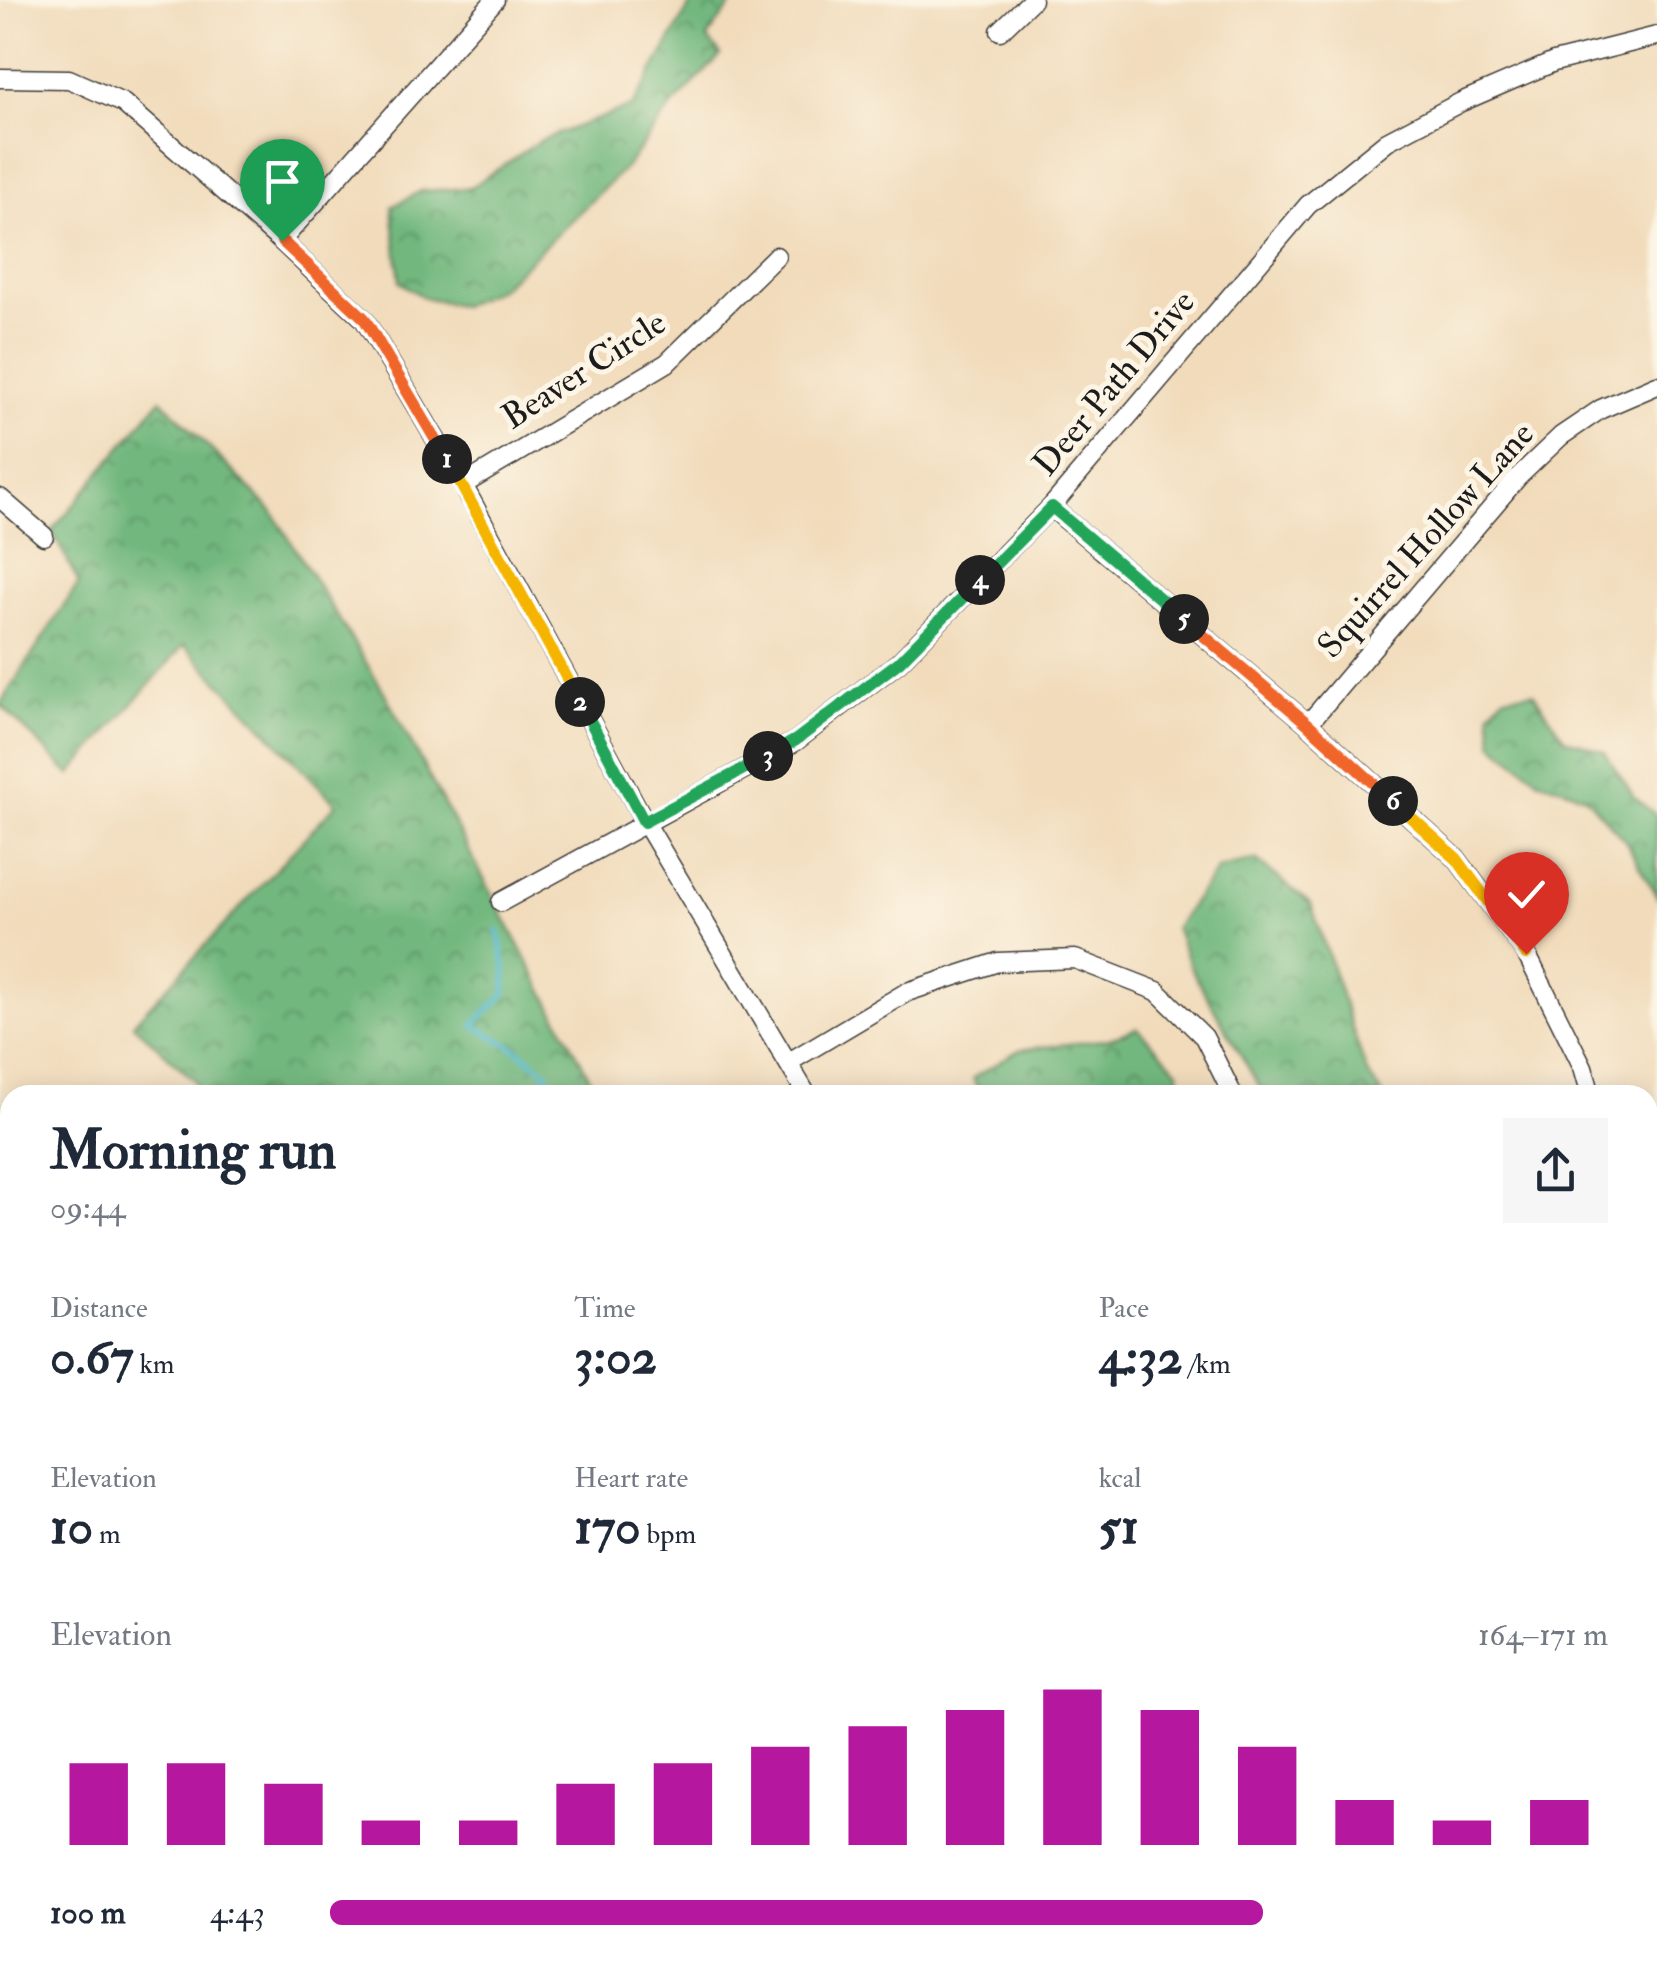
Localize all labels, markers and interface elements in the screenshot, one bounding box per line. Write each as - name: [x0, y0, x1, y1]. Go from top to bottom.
- pin: [240, 139, 325, 242]
- icon: arrive: [255, 154, 310, 209]
- street label: Deer Path Drive: [1023, 281, 1205, 485]
- street label: Beaver Circle: [494, 301, 674, 439]
- street label: Squirrel Hollow Lane: [1308, 413, 1544, 667]
- pin: 1: [422, 434, 472, 484]
- text: 1: [442, 441, 452, 476]
- pin: 4: [955, 555, 1005, 605]
- text: 4: [972, 562, 988, 597]
- pin: 5: [1159, 594, 1209, 644]
- text: 5: [1178, 601, 1190, 636]
- pin: 2: [555, 677, 605, 727]
- text: 2: [573, 684, 587, 719]
- pin: 3: [743, 731, 793, 781]
- text: 3: [763, 738, 773, 773]
- pin: 6: [1368, 776, 1418, 826]
- text: 6: [1386, 783, 1400, 818]
- pin: [1484, 852, 1569, 955]
- icon: check: [1499, 867, 1554, 922]
- text: Morning run: [50, 1116, 336, 1185]
- button: share: [1503, 1118, 1608, 1223]
- text: 09:44: [50, 1188, 125, 1228]
- text: Distance: [50, 1291, 148, 1326]
- text: Time: [574, 1291, 636, 1326]
- text: Pace: [1099, 1291, 1149, 1326]
- text: 0.67: [50, 1326, 134, 1389]
- text: 3:02: [574, 1326, 657, 1389]
- text: 4:32: [1099, 1326, 1183, 1389]
- text: km: [134, 1347, 174, 1382]
- text: /km: [1183, 1347, 1231, 1382]
- text: Elevation: [50, 1461, 157, 1496]
- text: Heart rate: [574, 1461, 688, 1496]
- text: kcal: [1099, 1461, 1142, 1496]
- text: 10: [50, 1496, 93, 1559]
- text: 170: [574, 1496, 641, 1559]
- text: 51: [1099, 1496, 1138, 1559]
- text: m: [93, 1517, 121, 1552]
- text: bpm: [641, 1517, 696, 1552]
- text: Elevation: [50, 1615, 172, 1655]
- text: 164–171 m: [1478, 1615, 1608, 1655]
- text: 100 m: [50, 1893, 126, 1933]
- text: 4:43: [210, 1893, 265, 1933]

